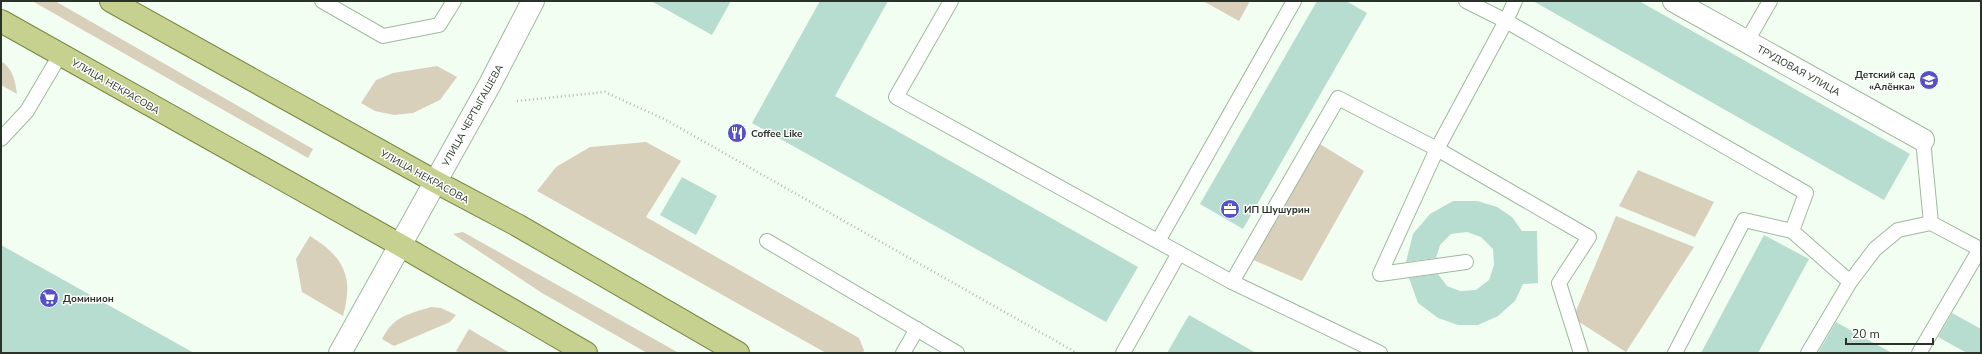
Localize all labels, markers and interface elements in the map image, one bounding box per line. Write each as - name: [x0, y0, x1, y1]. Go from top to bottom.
- street label: ТРУДОВАЯ УЛИЦА: [1754, 42, 1843, 100]
- street label: УЛИЦА НЕКРАСОВА: [68, 55, 163, 118]
- street label: УЛИЦА ЧЕРТЫГАШЕВА: [439, 61, 507, 170]
- place label: Детский сад «Алёнка»: [1855, 68, 1915, 94]
- school or university icon: Детский сад «Алёнка»: [1918, 69, 1940, 91]
- restaurant icon: Coffee Like: [726, 122, 748, 144]
- place label: Coffee Like: [751, 127, 803, 141]
- street label: УЛИЦА НЕКРАСОВА: [377, 146, 472, 208]
- office icon: ИП Шушурин: [1219, 198, 1241, 220]
- place label: ИП Шушурин: [1244, 203, 1310, 217]
- supermarket icon: Доминион: [38, 287, 60, 309]
- place label: Доминион: [63, 292, 114, 306]
- scale bar: [1846, 320, 1933, 346]
- text: 20 m: [1852, 326, 1880, 342]

